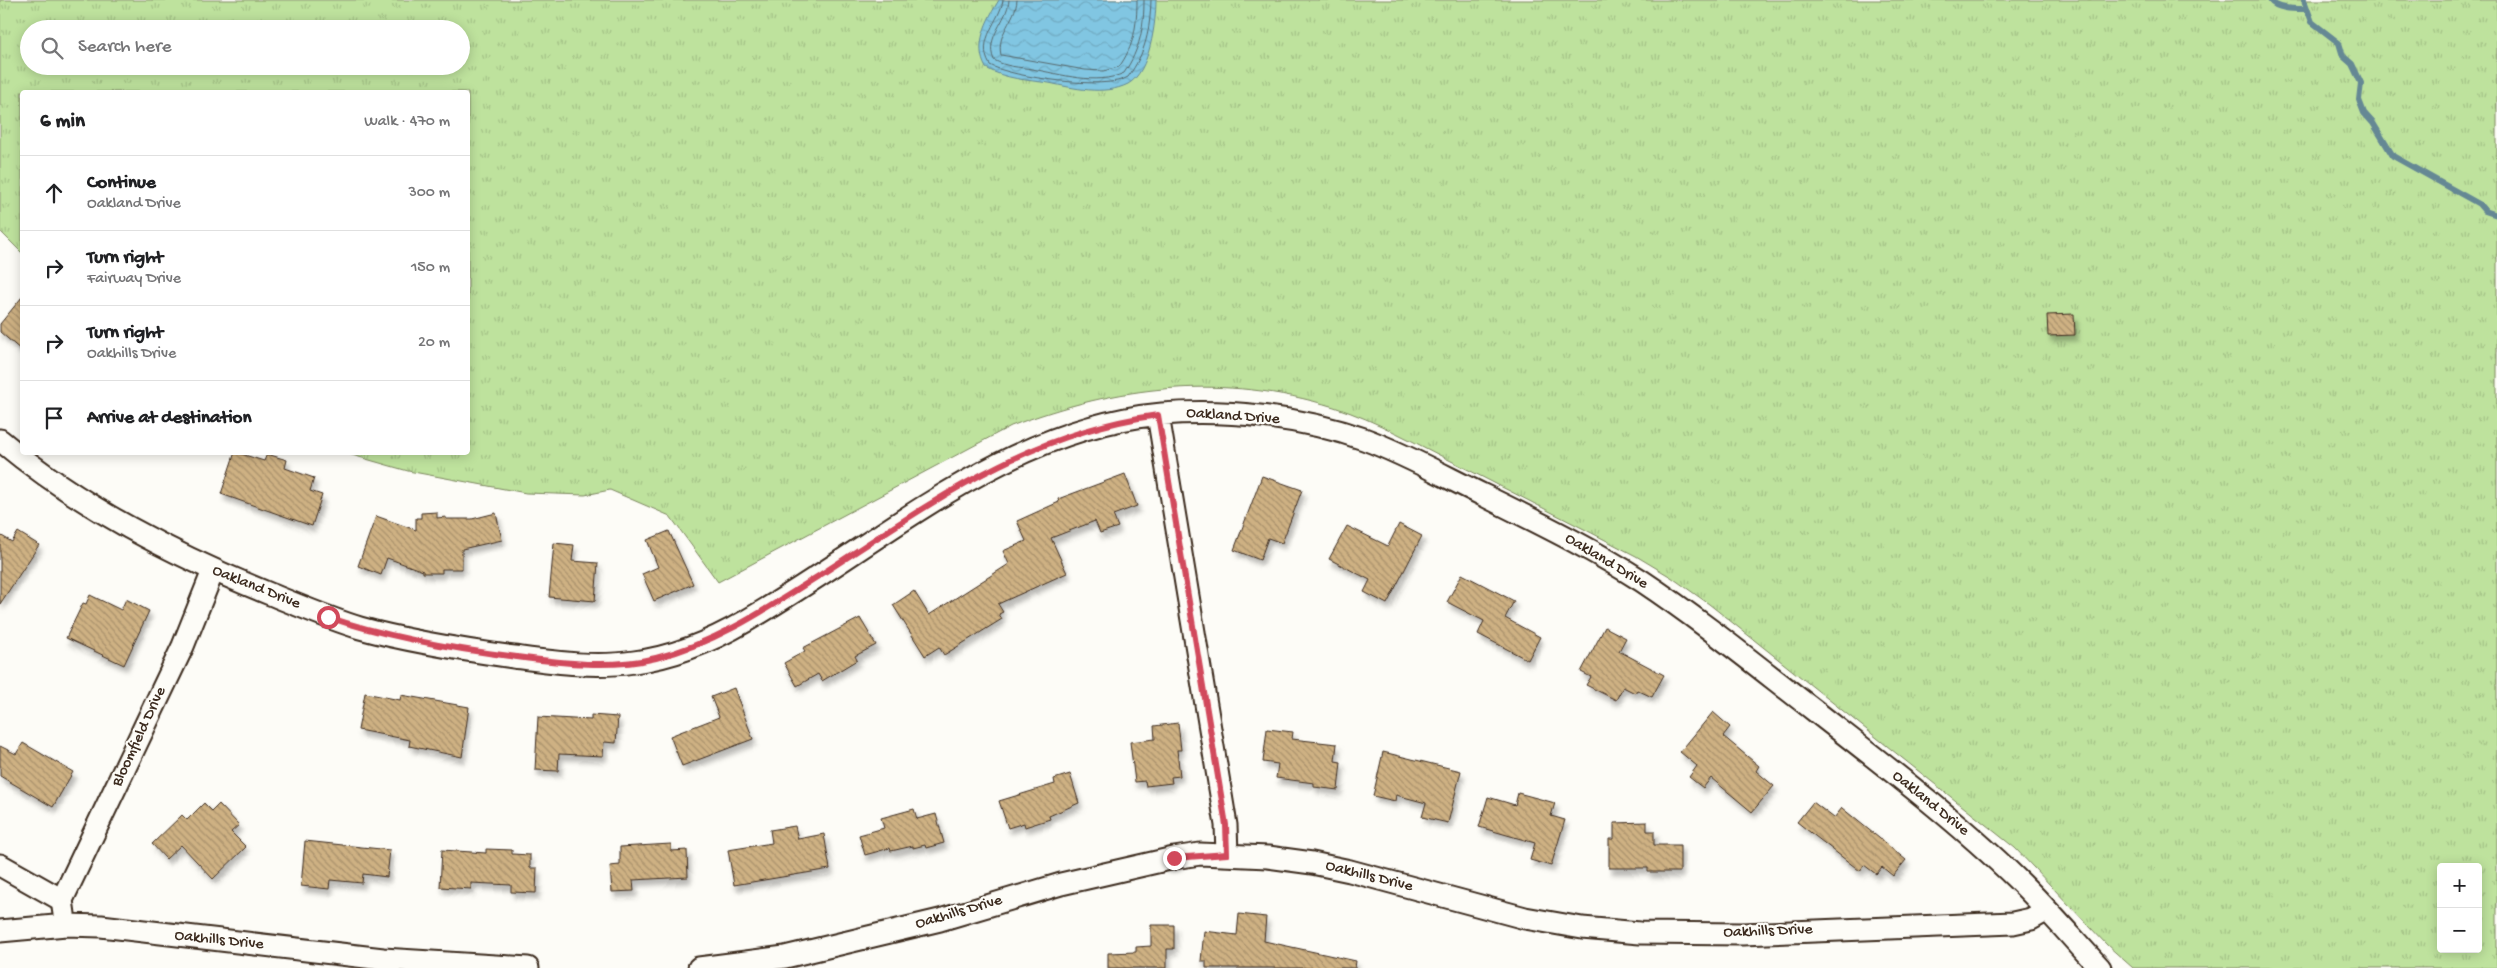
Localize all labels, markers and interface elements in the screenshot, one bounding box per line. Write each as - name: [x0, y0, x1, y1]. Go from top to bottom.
- search box: [20, 20, 470, 75]
- icon: search: [38, 34, 66, 62]
- text: Search here: [78, 36, 172, 59]
- text: 6 min: [40, 110, 85, 135]
- text: Walk · 470 m: [364, 113, 450, 132]
- text: Continue: [87, 172, 156, 195]
- icon: ahead: [40, 179, 68, 207]
- text: 300 m: [408, 184, 450, 203]
- text: Oakland Drive: [87, 195, 181, 214]
- text: Turn right: [87, 247, 163, 270]
- icon: right: [40, 254, 68, 282]
- text: 150 m: [411, 259, 450, 278]
- text: Fairway Drive: [87, 270, 181, 289]
- text: Turn right: [87, 322, 163, 345]
- icon: right: [40, 329, 68, 357]
- text: 20 m: [418, 334, 450, 353]
- text: Oakhills Drive: [87, 345, 176, 364]
- icon: arrive: [40, 404, 68, 432]
- street label: Oakland Drive: [1186, 404, 1281, 430]
- text: Arrive at destination: [87, 407, 251, 430]
- street label: Oakland Drive: [1561, 530, 1652, 595]
- street label: Oakland Drive: [209, 562, 304, 615]
- route start: [317, 606, 340, 629]
- street label: Bloomfield Drive: [108, 683, 172, 791]
- street label: Oakland Drive: [1888, 767, 1973, 841]
- route end: [1163, 847, 1186, 870]
- street label: Oakhills Drive: [1323, 857, 1415, 897]
- map controls: [2437, 863, 2482, 953]
- button: +: [2437, 863, 2482, 908]
- street label: Oakhills Drive: [913, 891, 1005, 934]
- button: −: [2437, 908, 2482, 953]
- street label: Oakhills Drive: [1723, 921, 1814, 943]
- street label: Oakhills Drive: [174, 927, 265, 955]

